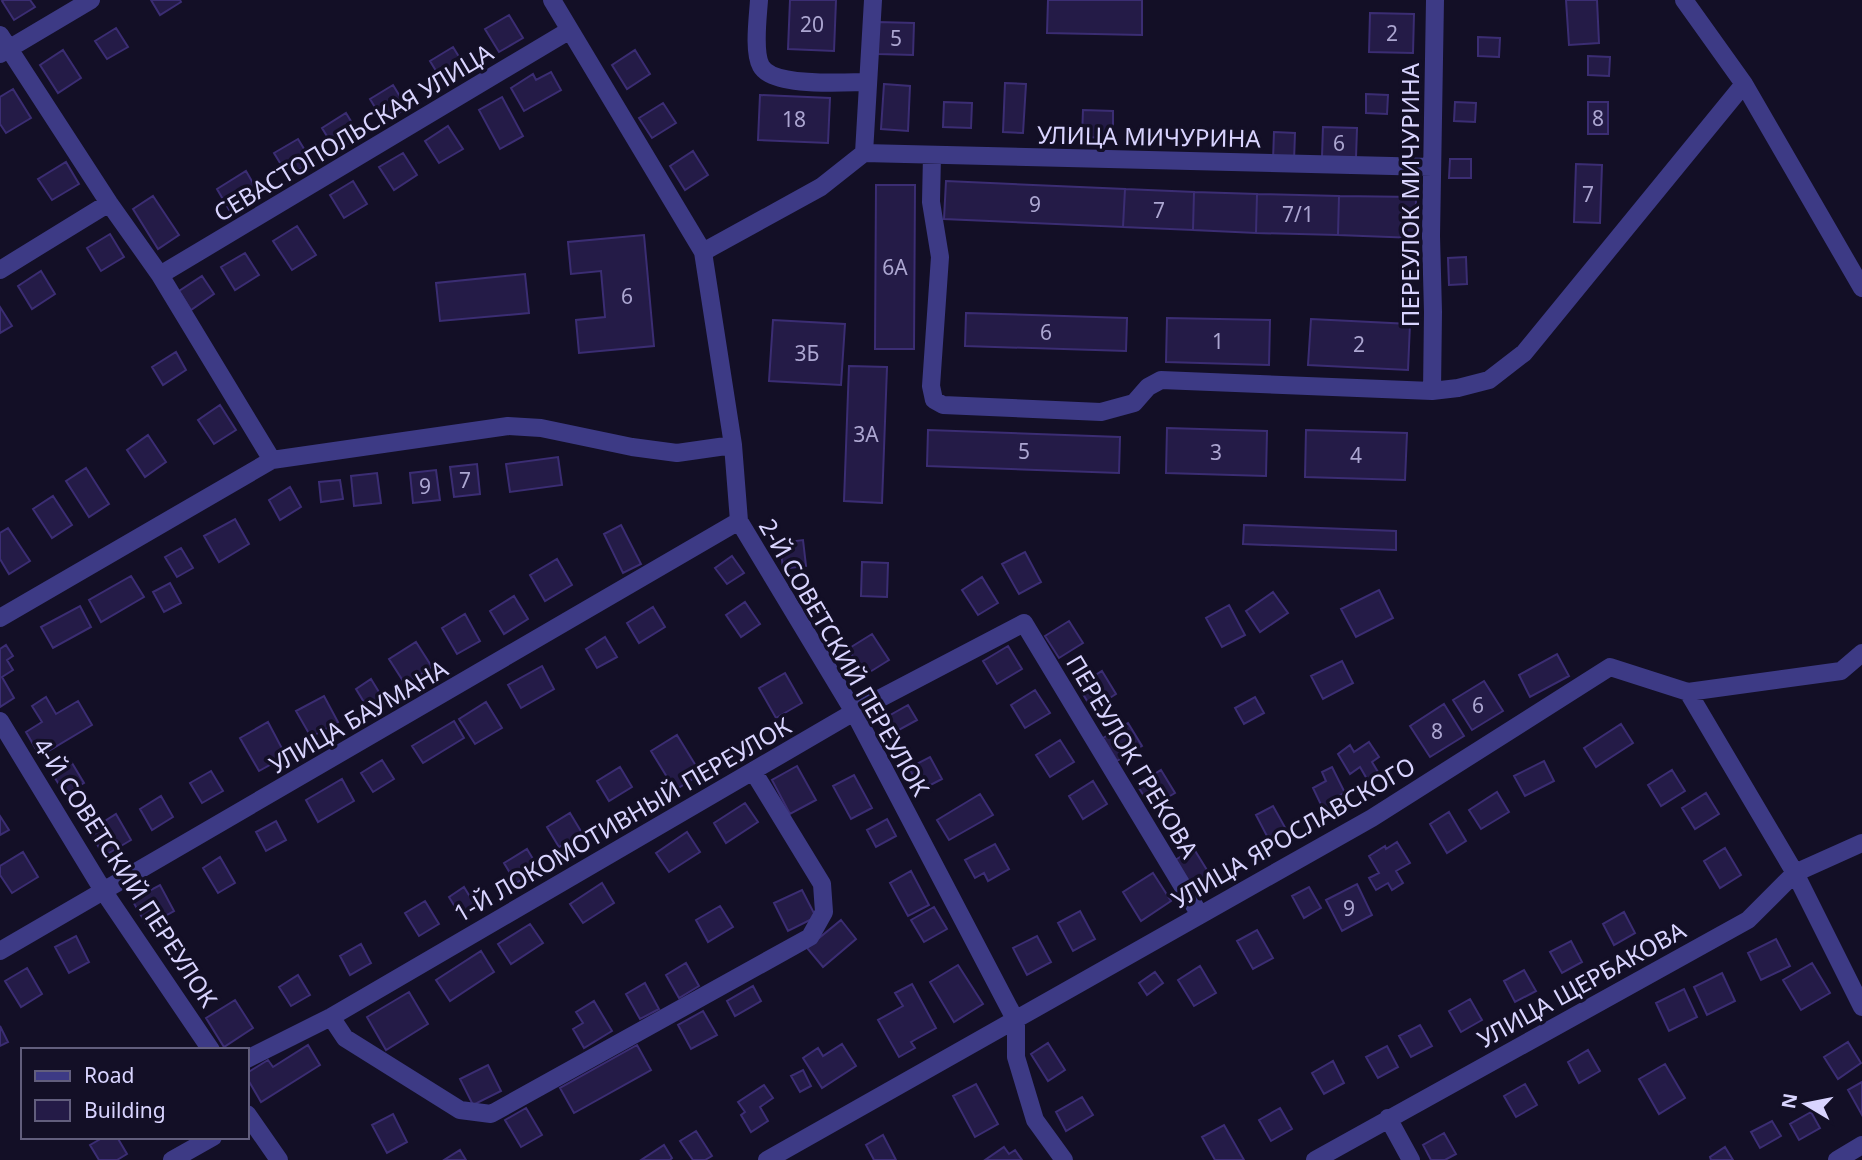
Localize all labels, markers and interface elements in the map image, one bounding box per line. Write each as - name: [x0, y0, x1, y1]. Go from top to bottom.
- house number: 20: [800, 10, 824, 38]
- house number: 2: [1386, 19, 1398, 47]
- house number: 5: [890, 24, 902, 52]
- street label: СЕВАСТОПОЛЬСКАЯ УЛИЦА: [207, 35, 499, 229]
- street label: ПЕРЕУЛОК МИЧУРИНА: [1393, 62, 1426, 327]
- house number: 8: [1592, 104, 1604, 132]
- house number: 18: [782, 105, 806, 133]
- street label: УЛИЦА МИЧУРИНА: [1037, 118, 1262, 154]
- house number: 6: [1333, 129, 1345, 157]
- house number: 7: [1582, 180, 1594, 208]
- house number: 9: [1029, 190, 1041, 218]
- house number: 7: [1153, 196, 1165, 224]
- house number: 7/1: [1282, 200, 1314, 228]
- house number: 6А: [882, 253, 908, 281]
- house number: 6: [621, 282, 633, 310]
- house number: 6: [1040, 318, 1052, 346]
- house number: 1: [1212, 327, 1224, 355]
- house number: 2: [1353, 330, 1365, 358]
- house number: 3Б: [795, 339, 819, 367]
- house number: 3А: [853, 420, 879, 448]
- house number: 5: [1018, 437, 1030, 465]
- house number: 3: [1210, 438, 1222, 466]
- house number: 4: [1350, 441, 1362, 469]
- house number: 7: [459, 466, 471, 494]
- house number: 9: [419, 472, 431, 500]
- street label: 2-Й СОВЕТСКИЙ ПЕРЕУЛОК: [752, 512, 938, 802]
- street label: ПЕРЕУЛОК ГРЕКОВА: [1059, 648, 1207, 864]
- street label: УЛИЦА БАУМАНА: [263, 651, 454, 781]
- house number: 6: [1472, 691, 1484, 719]
- street label: 1-Й ЛОКОМОТИВНЫЙ ПЕРЕУЛОК: [447, 709, 797, 929]
- house number: 8: [1431, 717, 1443, 745]
- street label: 4-Й СОВЕТСКИЙ ПЕРЕУЛОК: [26, 731, 226, 1013]
- street label: УЛИЦА ЯРОСЛАВСКОГО: [1165, 749, 1421, 915]
- house number: 9: [1343, 894, 1355, 922]
- street label: УЛИЦА ЩЕРБАКОВА: [1471, 913, 1692, 1055]
- legend: [21, 1048, 248, 1139]
- text: Road: [84, 1061, 134, 1089]
- north arrow: [1771, 1069, 1841, 1139]
- text: N: [1775, 1091, 1803, 1111]
- text: Building: [84, 1096, 166, 1124]

